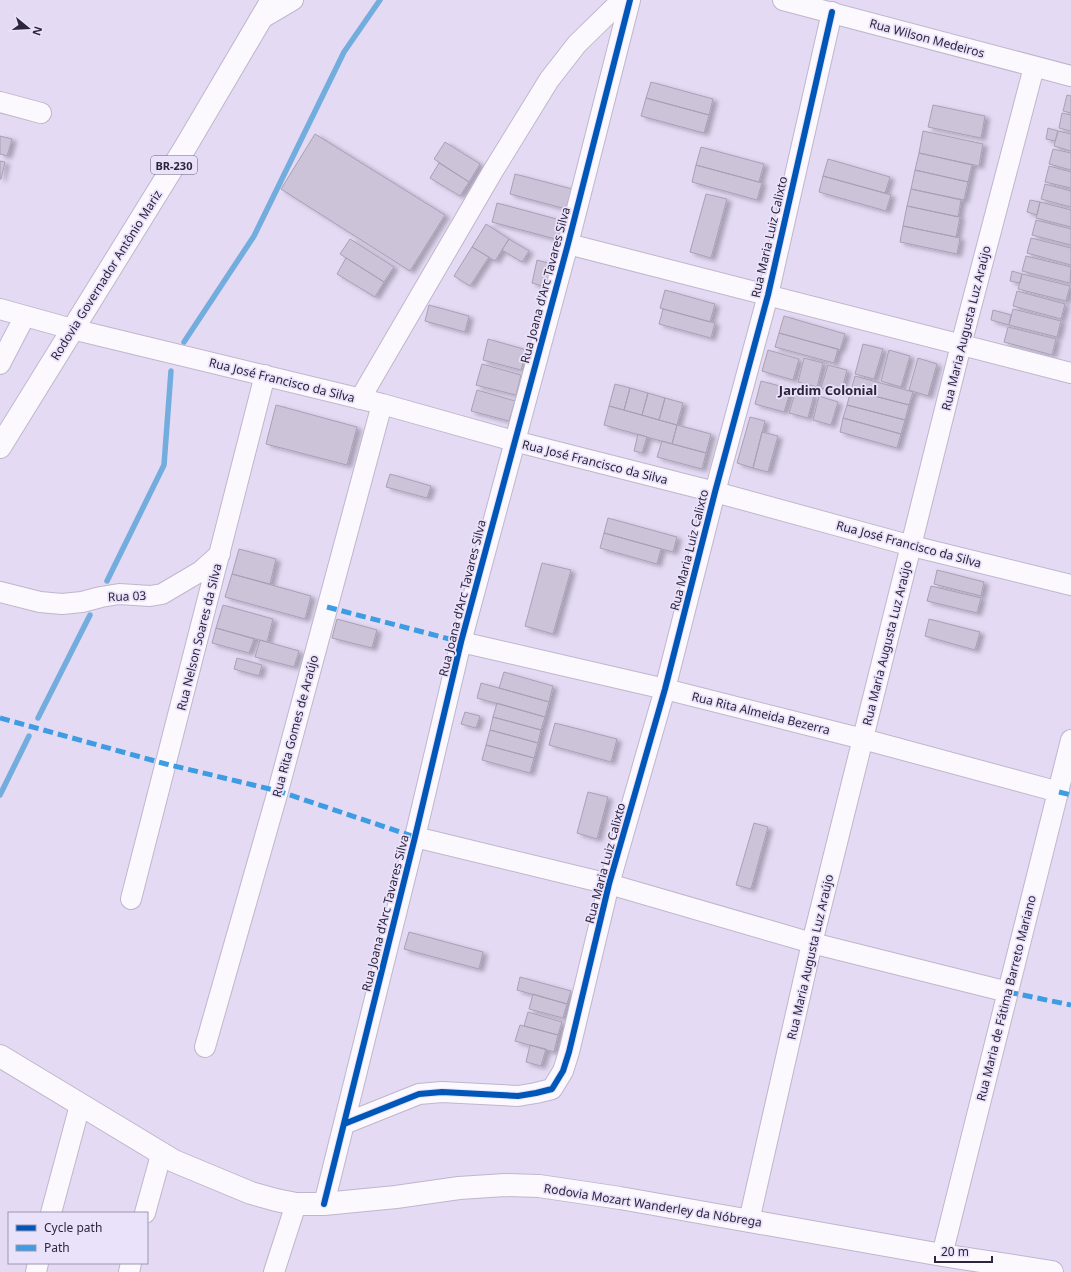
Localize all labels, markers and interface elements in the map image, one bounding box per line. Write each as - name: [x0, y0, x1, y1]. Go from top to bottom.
- north arrow: [8, 8, 48, 48]
- street label: Rua Wilson Medeiros: [868, 14, 987, 62]
- text: N: [29, 25, 47, 38]
- road number: BR-230: [151, 156, 197, 174]
- street label: Rua Maria Luiz Calixto: [747, 175, 791, 299]
- street label: Rodovia Governador Antônio Mariz: [46, 186, 166, 363]
- street label: Rua Joana d'Arc Tavares Silva: [516, 205, 574, 365]
- street label: Rua Maria Augusta Luz Araújo: [937, 244, 995, 412]
- street label: Rua José Francisco da Silva: [207, 354, 357, 406]
- district label: Jardim Colonial: [778, 381, 877, 399]
- street label: Rua José Francisco da Silva: [520, 436, 670, 488]
- street label: Rua Maria Luiz Calixto: [666, 488, 712, 612]
- street label: Rua José Francisco da Silva: [835, 516, 983, 572]
- street label: Rua Joana d'Arc Tavares Silva: [434, 518, 490, 678]
- street label: Rua Maria Augusta Luz Araújo: [858, 559, 916, 727]
- street label: Rua Nelson Soares da Silva: [172, 562, 226, 712]
- street label: Rua 03: [107, 587, 147, 605]
- street label: Rua Rita Gomes de Araújo: [268, 653, 322, 799]
- street label: Rua Rita Almeida Bezerra: [690, 688, 832, 738]
- street label: Rua Maria Luiz Calixto: [581, 801, 629, 925]
- street label: Rua Joana d'Arc Tavares Silva: [357, 833, 413, 993]
- street label: Rua Maria Augusta Luz Araújo: [783, 873, 837, 1041]
- street label: Rua Maria de Fátima Barreto Mariano: [972, 893, 1040, 1103]
- street label: Rodovia Mozart Wanderley da Nóbrega: [543, 1179, 763, 1231]
- legend: [8, 1212, 148, 1264]
- text: Cycle path: [44, 1219, 102, 1236]
- scale bar: [935, 1238, 992, 1264]
- text: Path: [44, 1239, 70, 1256]
- text: 20 m: [941, 1243, 969, 1260]

